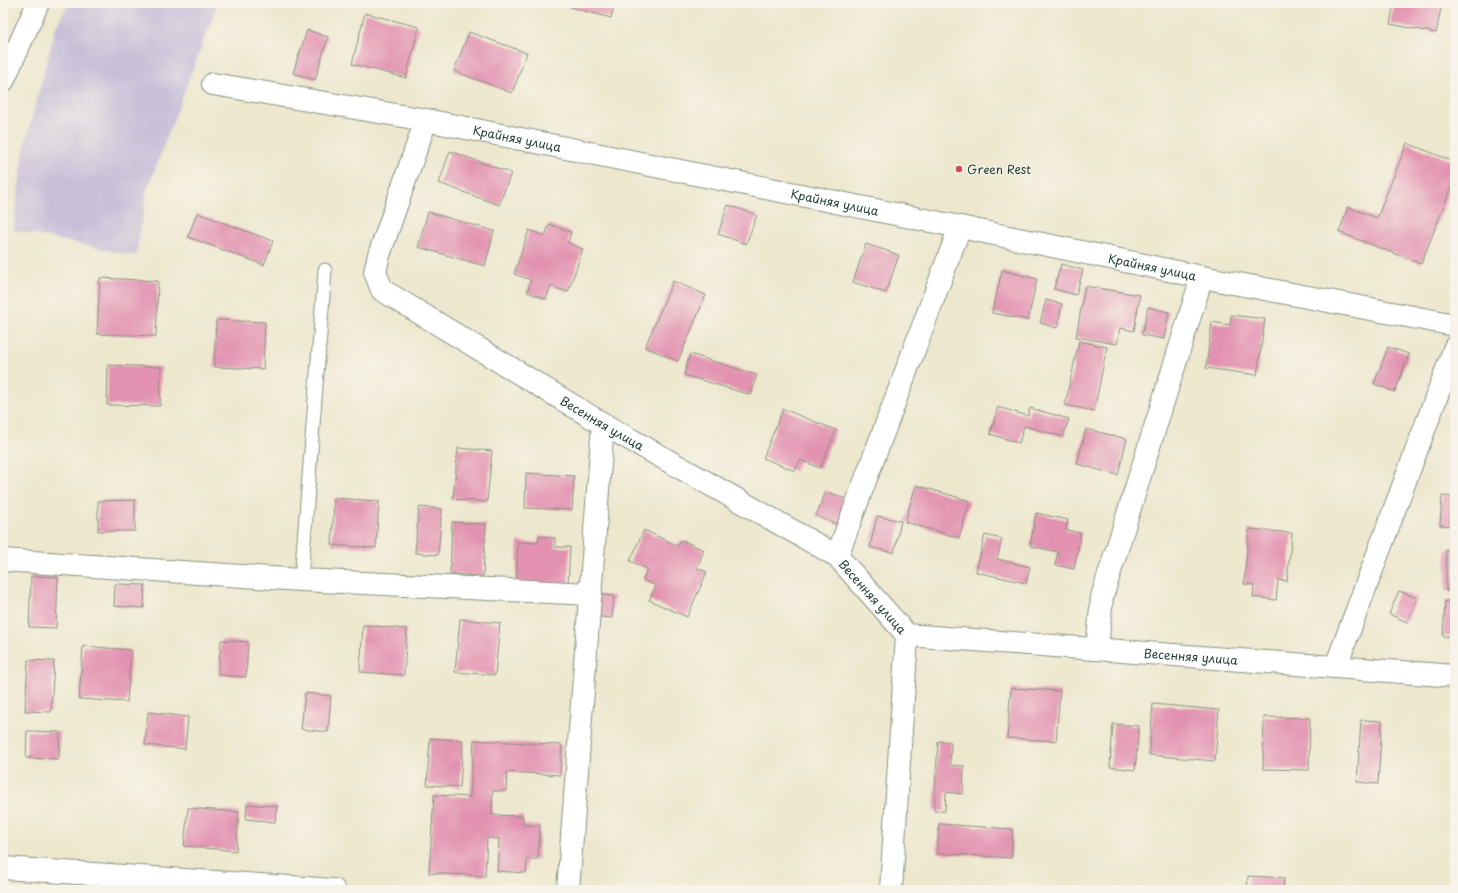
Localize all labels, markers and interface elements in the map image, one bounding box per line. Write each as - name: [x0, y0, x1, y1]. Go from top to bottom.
- street label: Крайняя улица: [472, 121, 563, 156]
- place label: Green Rest: [967, 160, 1031, 178]
- marker: Green Rest: [954, 164, 964, 174]
- street label: Крайняя улица: [789, 184, 881, 220]
- street label: Крайняя улица: [1107, 249, 1198, 285]
- street label: Весенняя улица: [557, 391, 648, 455]
- street label: Весенняя улица: [835, 555, 911, 638]
- street label: Весенняя улица: [1143, 644, 1239, 669]

